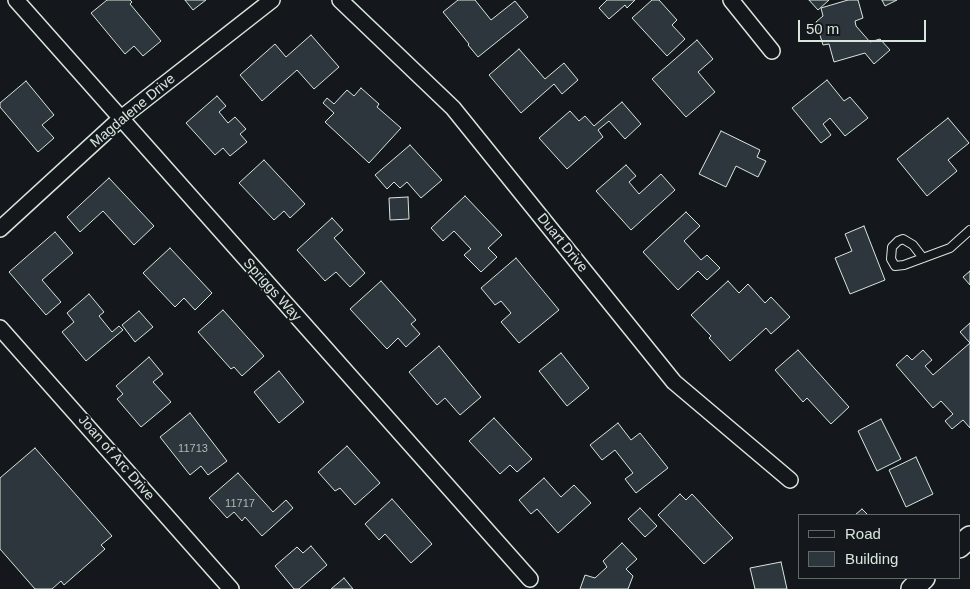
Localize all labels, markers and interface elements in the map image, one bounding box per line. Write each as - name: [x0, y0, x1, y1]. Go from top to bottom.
- scale bar: [800, 10, 928, 42]
- text: 50 m: [806, 20, 839, 37]
- street label: Magdalene Drive: [87, 71, 179, 151]
- street label: Duart Drive: [533, 210, 591, 276]
- street label: Spriggs Way: [239, 255, 305, 325]
- street label: Joan of Arc Drive: [74, 412, 158, 504]
- house number: 11713: [178, 442, 208, 456]
- house number: 11717: [225, 497, 255, 511]
- legend: [798, 514, 960, 579]
- text: Road: [845, 525, 881, 542]
- text: Building: [845, 550, 898, 567]

